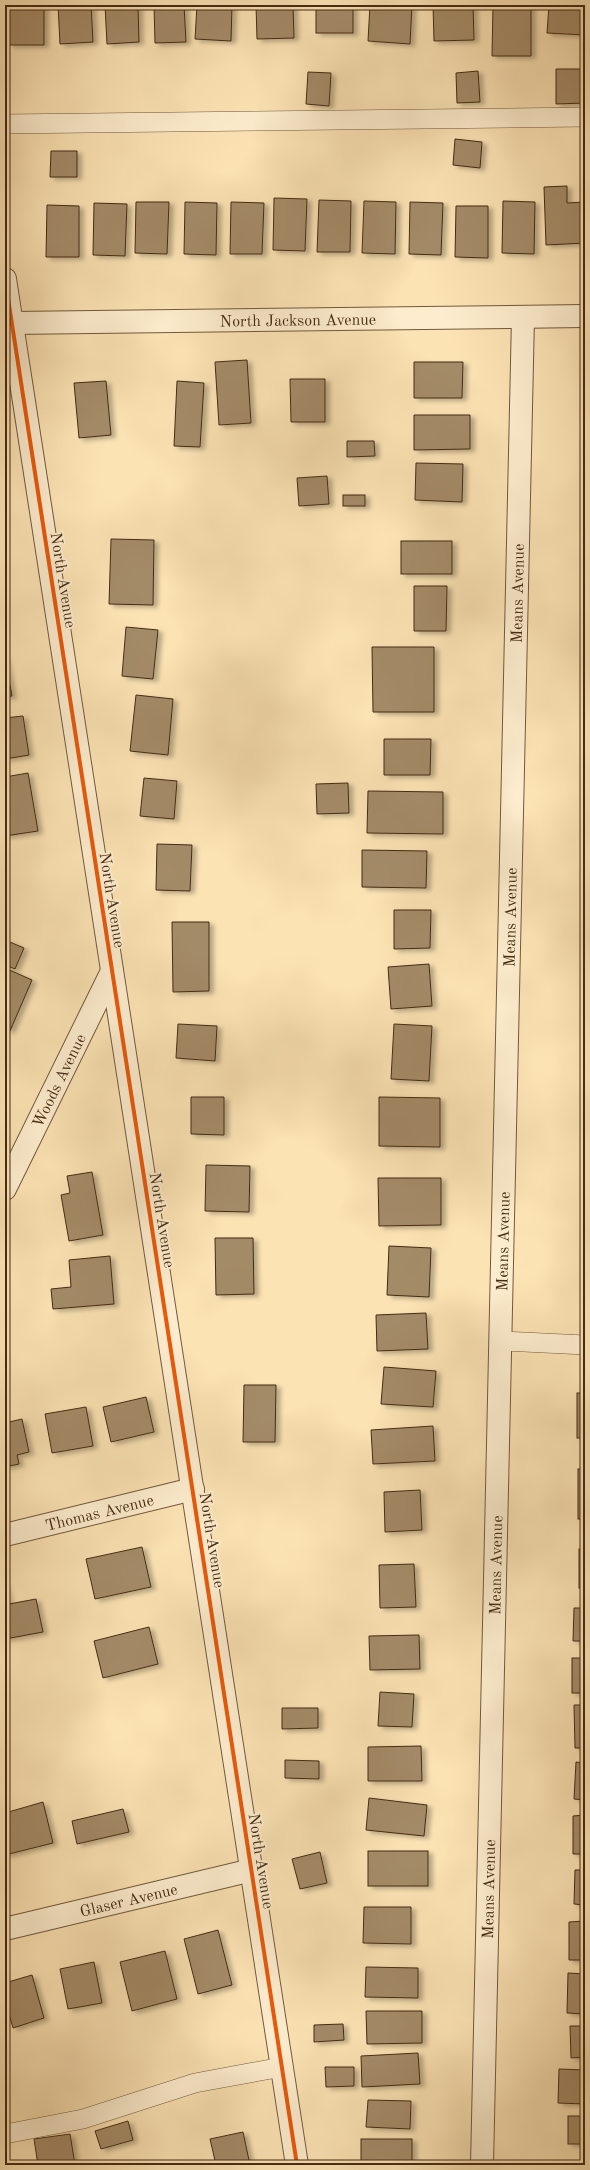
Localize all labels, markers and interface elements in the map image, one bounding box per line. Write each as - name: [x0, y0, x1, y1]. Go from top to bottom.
- street label: North Jackson Avenue: [220, 313, 376, 330]
- street label: North Avenue: [47, 531, 77, 629]
- street label: Means Avenue: [510, 543, 528, 643]
- street label: North Avenue: [96, 851, 126, 949]
- street label: Means Avenue: [503, 867, 521, 967]
- street label: Woods Avenue: [30, 1032, 90, 1131]
- street label: North Avenue: [146, 1171, 176, 1269]
- street label: Means Avenue: [495, 1191, 514, 1291]
- street label: North Avenue: [196, 1491, 226, 1589]
- street label: Thomas Avenue: [44, 1493, 156, 1535]
- street label: Means Avenue: [488, 1515, 506, 1615]
- street label: North Avenue: [245, 1812, 275, 1910]
- street label: Means Avenue: [481, 1839, 499, 1939]
- street label: Glaser Avenue: [78, 1882, 179, 1921]

